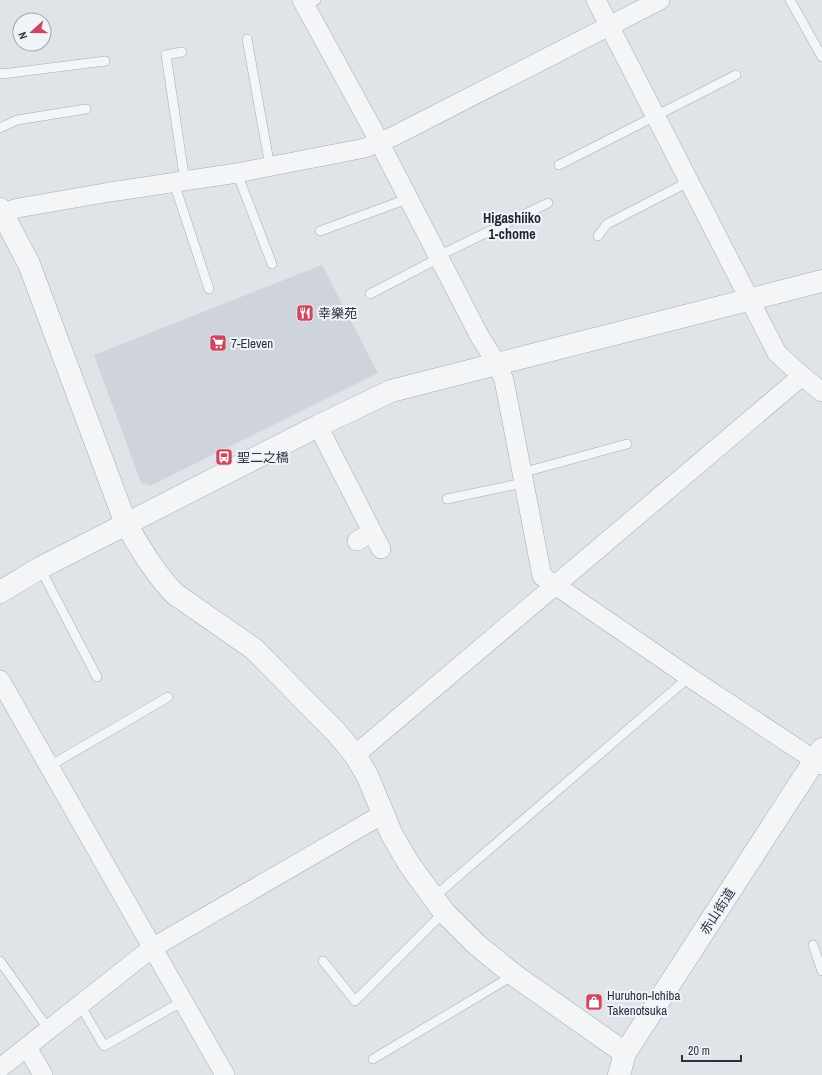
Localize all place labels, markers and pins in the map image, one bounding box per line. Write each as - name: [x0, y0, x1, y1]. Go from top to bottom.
- restaurant icon: 幸樂苑: [295, 303, 315, 323]
- place label: 幸樂苑: [318, 305, 357, 322]
- supermarket icon: 7-Eleven: [208, 333, 228, 353]
- place label: 7-Eleven: [231, 335, 273, 352]
- bus stop icon: 聖二之橋: [214, 447, 234, 467]
- place label: 聖二之橋: [237, 449, 289, 466]
- place label: Huruhon-Ichiba Takenotsuka: [607, 987, 681, 1019]
- shop icon: Huruhon-Ichiba Takenotsuka: [584, 992, 604, 1012]

